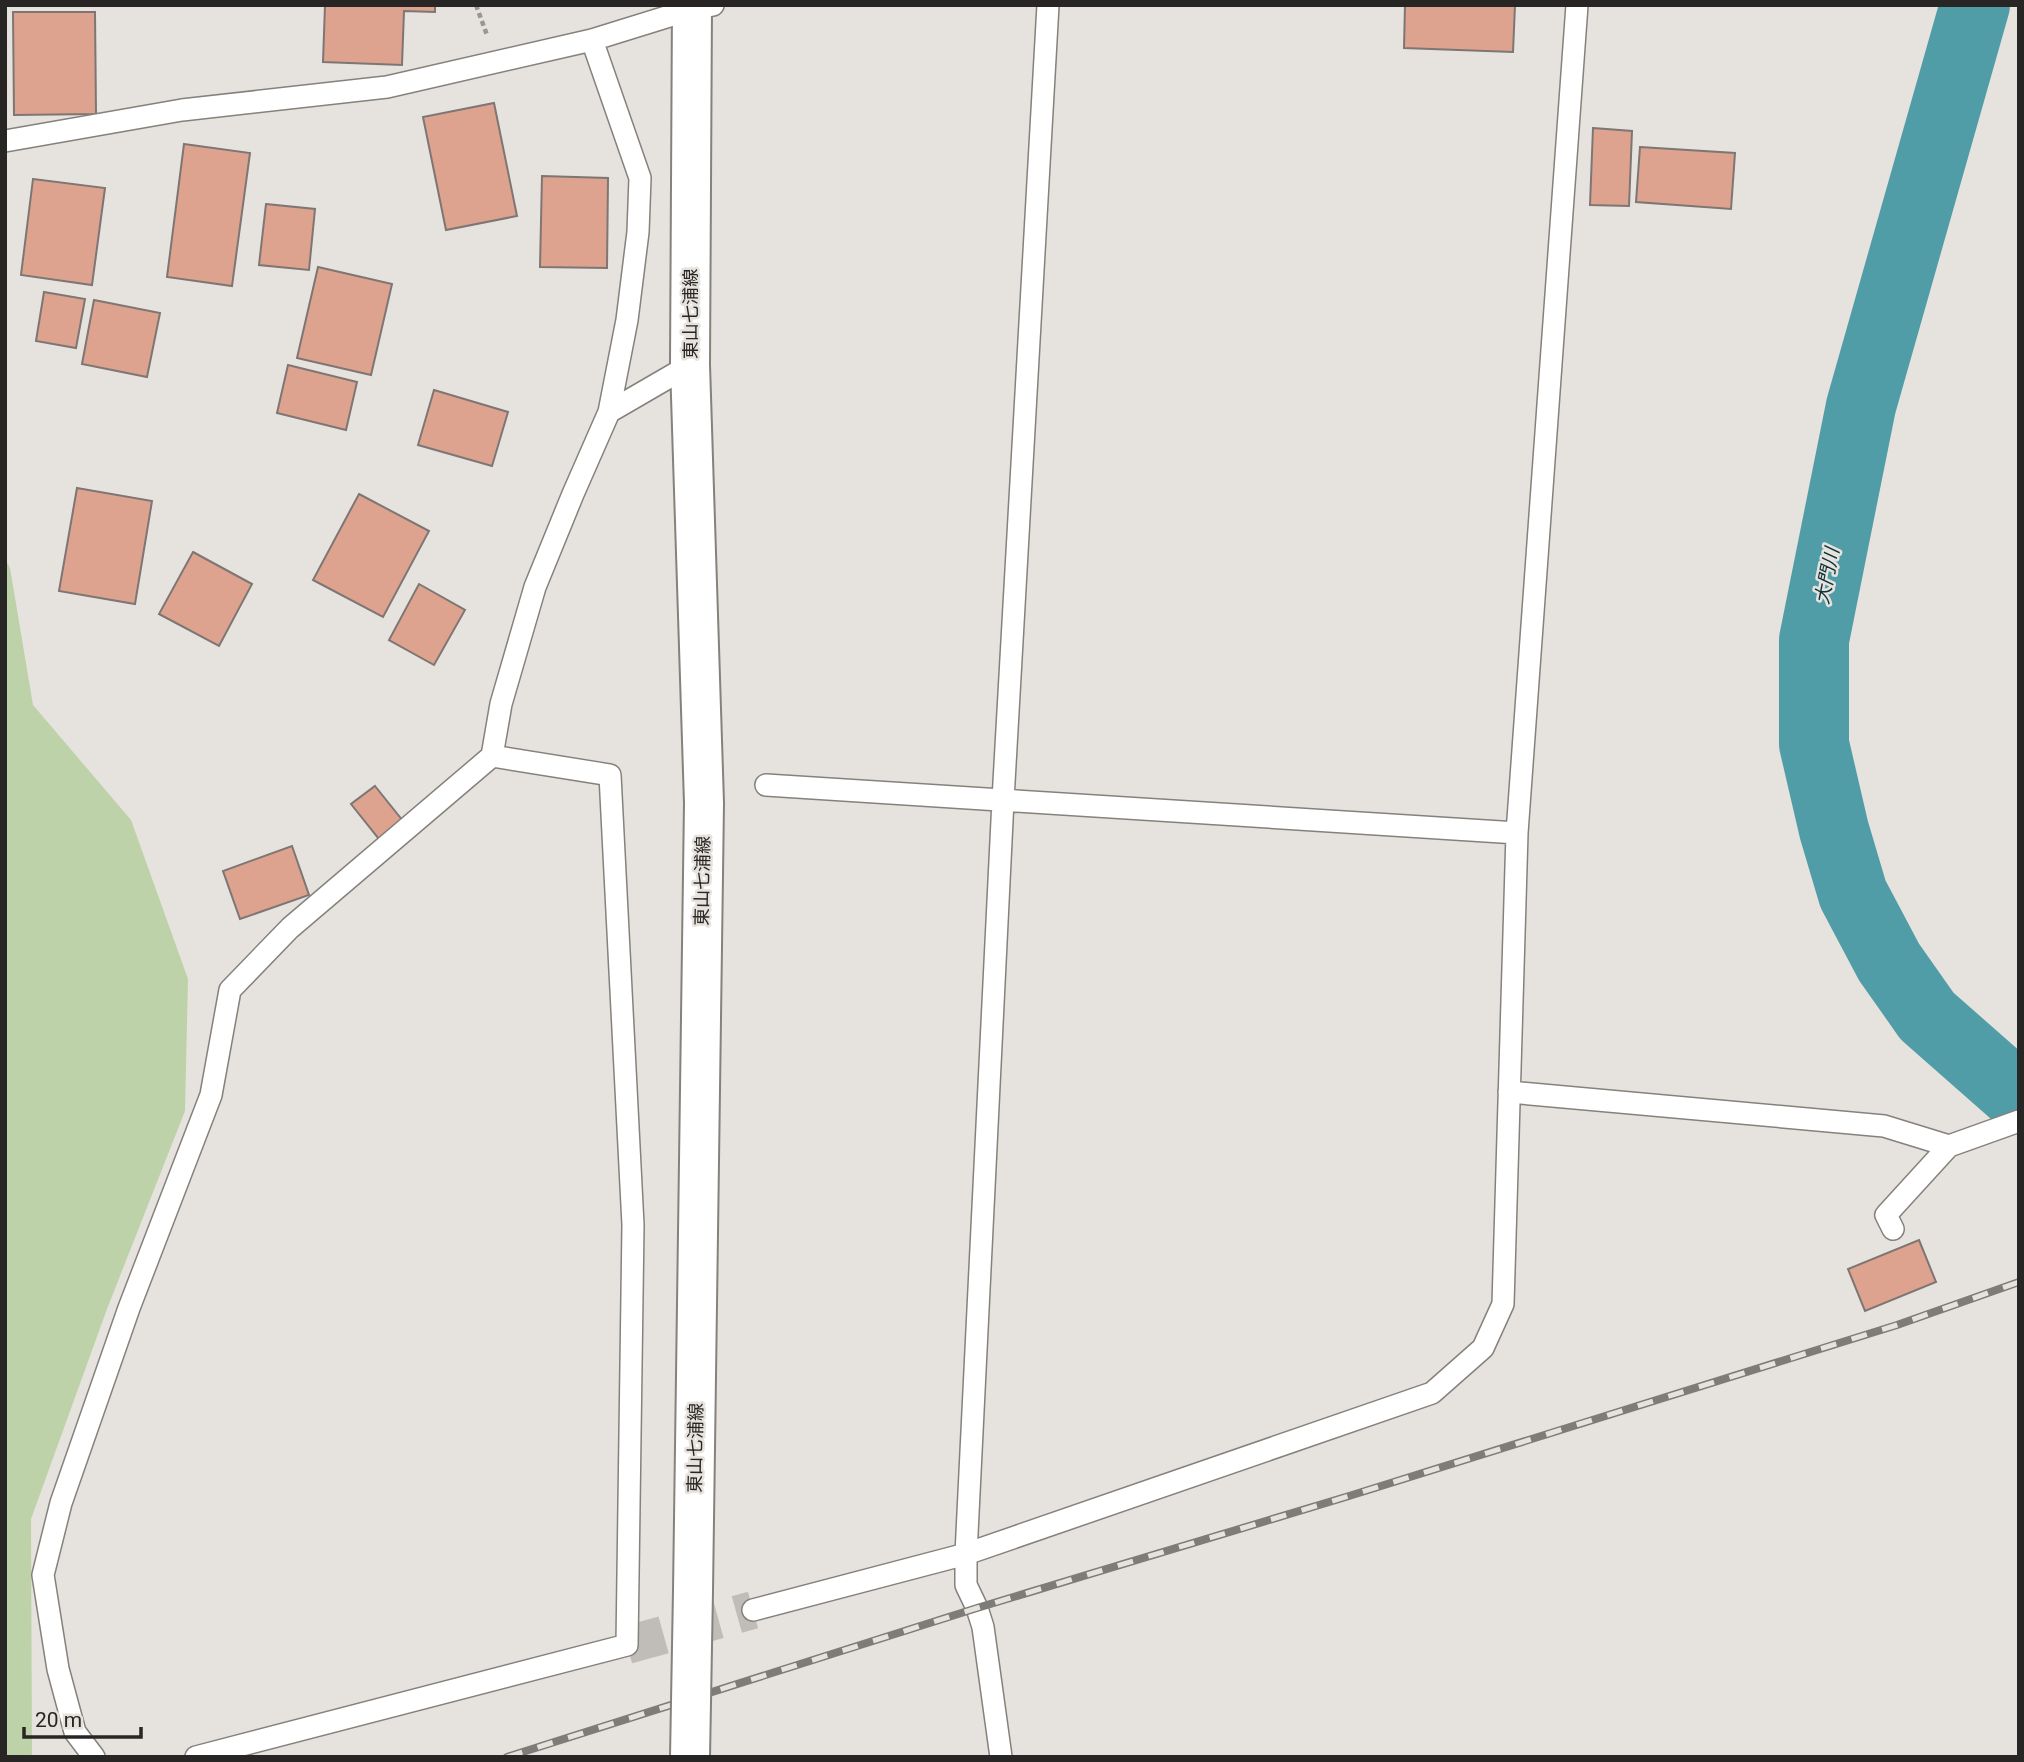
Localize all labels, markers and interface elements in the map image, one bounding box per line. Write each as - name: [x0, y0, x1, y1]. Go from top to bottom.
- street label: 東山七浦線: [680, 269, 701, 359]
- water label: 大門川: [1810, 544, 1844, 606]
- street label: 東山七浦線: [691, 836, 713, 926]
- street label: 東山七浦線: [684, 1403, 706, 1493]
- scale bar: [24, 1696, 142, 1740]
- text: 20 m: [35, 1708, 82, 1732]

